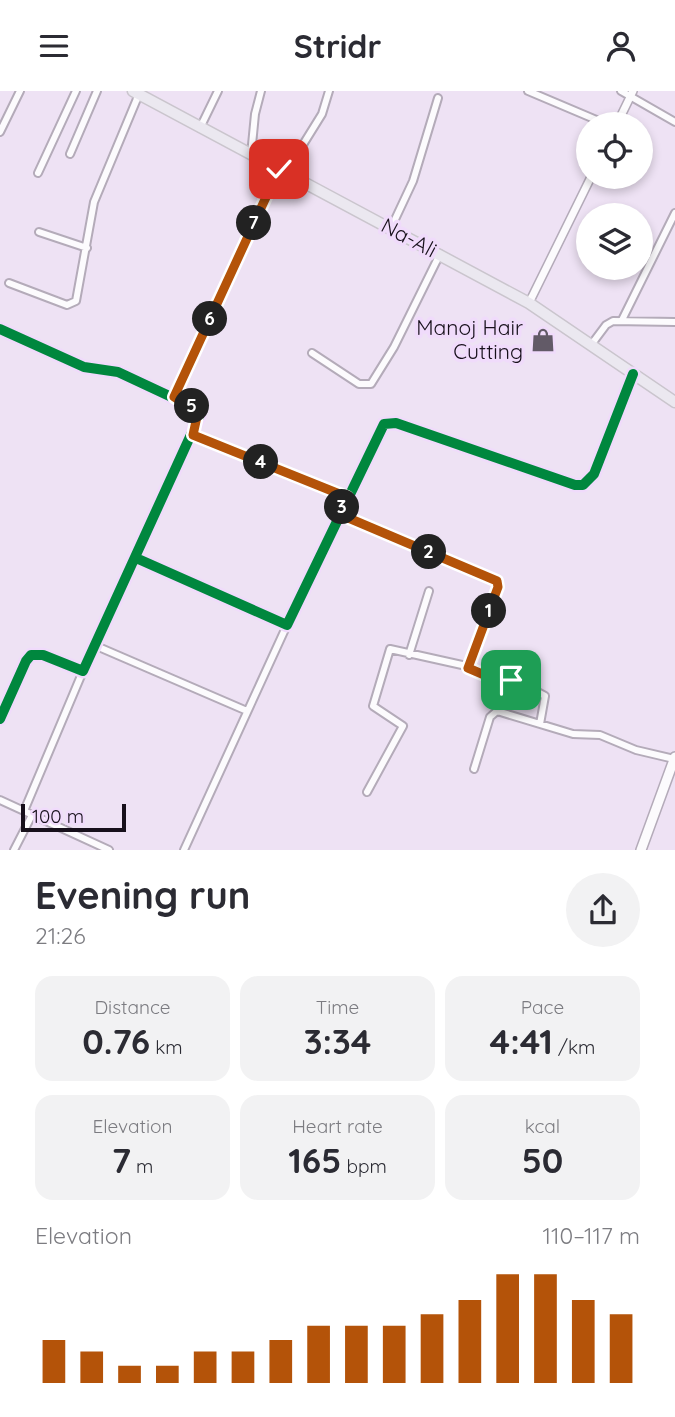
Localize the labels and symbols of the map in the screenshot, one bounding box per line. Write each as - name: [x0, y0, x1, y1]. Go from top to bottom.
- pin: [249, 139, 309, 199]
- pin: 7: [236, 205, 272, 241]
- street label: Na-Ali: [377, 212, 442, 262]
- pin: 6: [192, 301, 228, 337]
- place label: Manoj Hair Cutting: [416, 314, 523, 364]
- shop icon: Manoj Hair Cutting: [529, 326, 557, 354]
- pin: 5: [174, 389, 210, 423]
- pin: 4: [244, 445, 278, 479]
- pin: 3: [324, 489, 360, 525]
- pin: 2: [412, 535, 446, 569]
- pin: 1: [472, 594, 506, 629]
- pin: [481, 650, 541, 710]
- scale bar: [21, 801, 126, 833]

